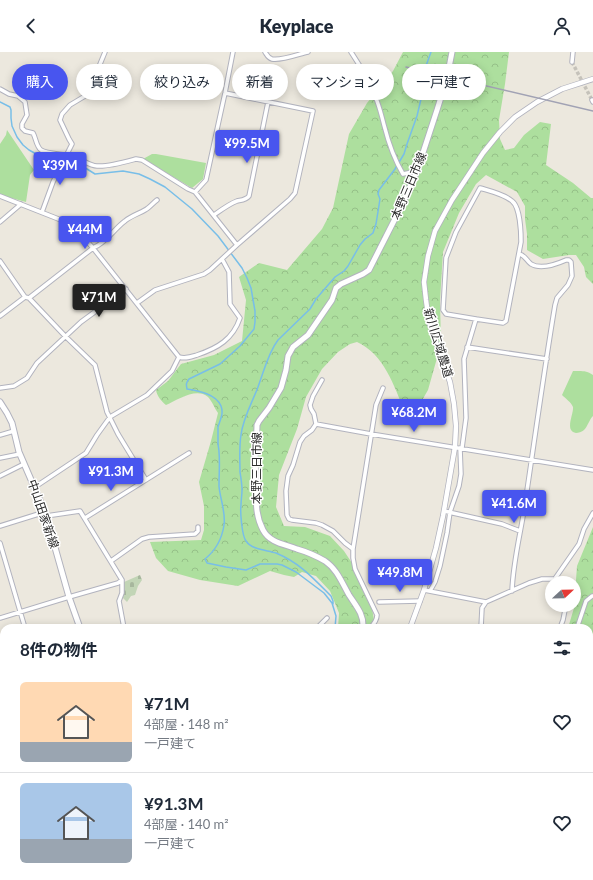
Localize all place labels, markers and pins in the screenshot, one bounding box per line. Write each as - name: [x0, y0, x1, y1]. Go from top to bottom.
- pin: ¥99.5M: [214, 130, 280, 164]
- pin: ¥39M: [36, 152, 84, 186]
- pin: ¥44M: [61, 216, 109, 250]
- pin: ¥71M: [75, 284, 123, 318]
- pin: ¥68.2M: [381, 399, 447, 433]
- pin: ¥91.3M: [78, 458, 144, 492]
- pin: ¥41.6M: [481, 490, 547, 524]
- pin: ¥49.8M: [367, 559, 433, 593]

